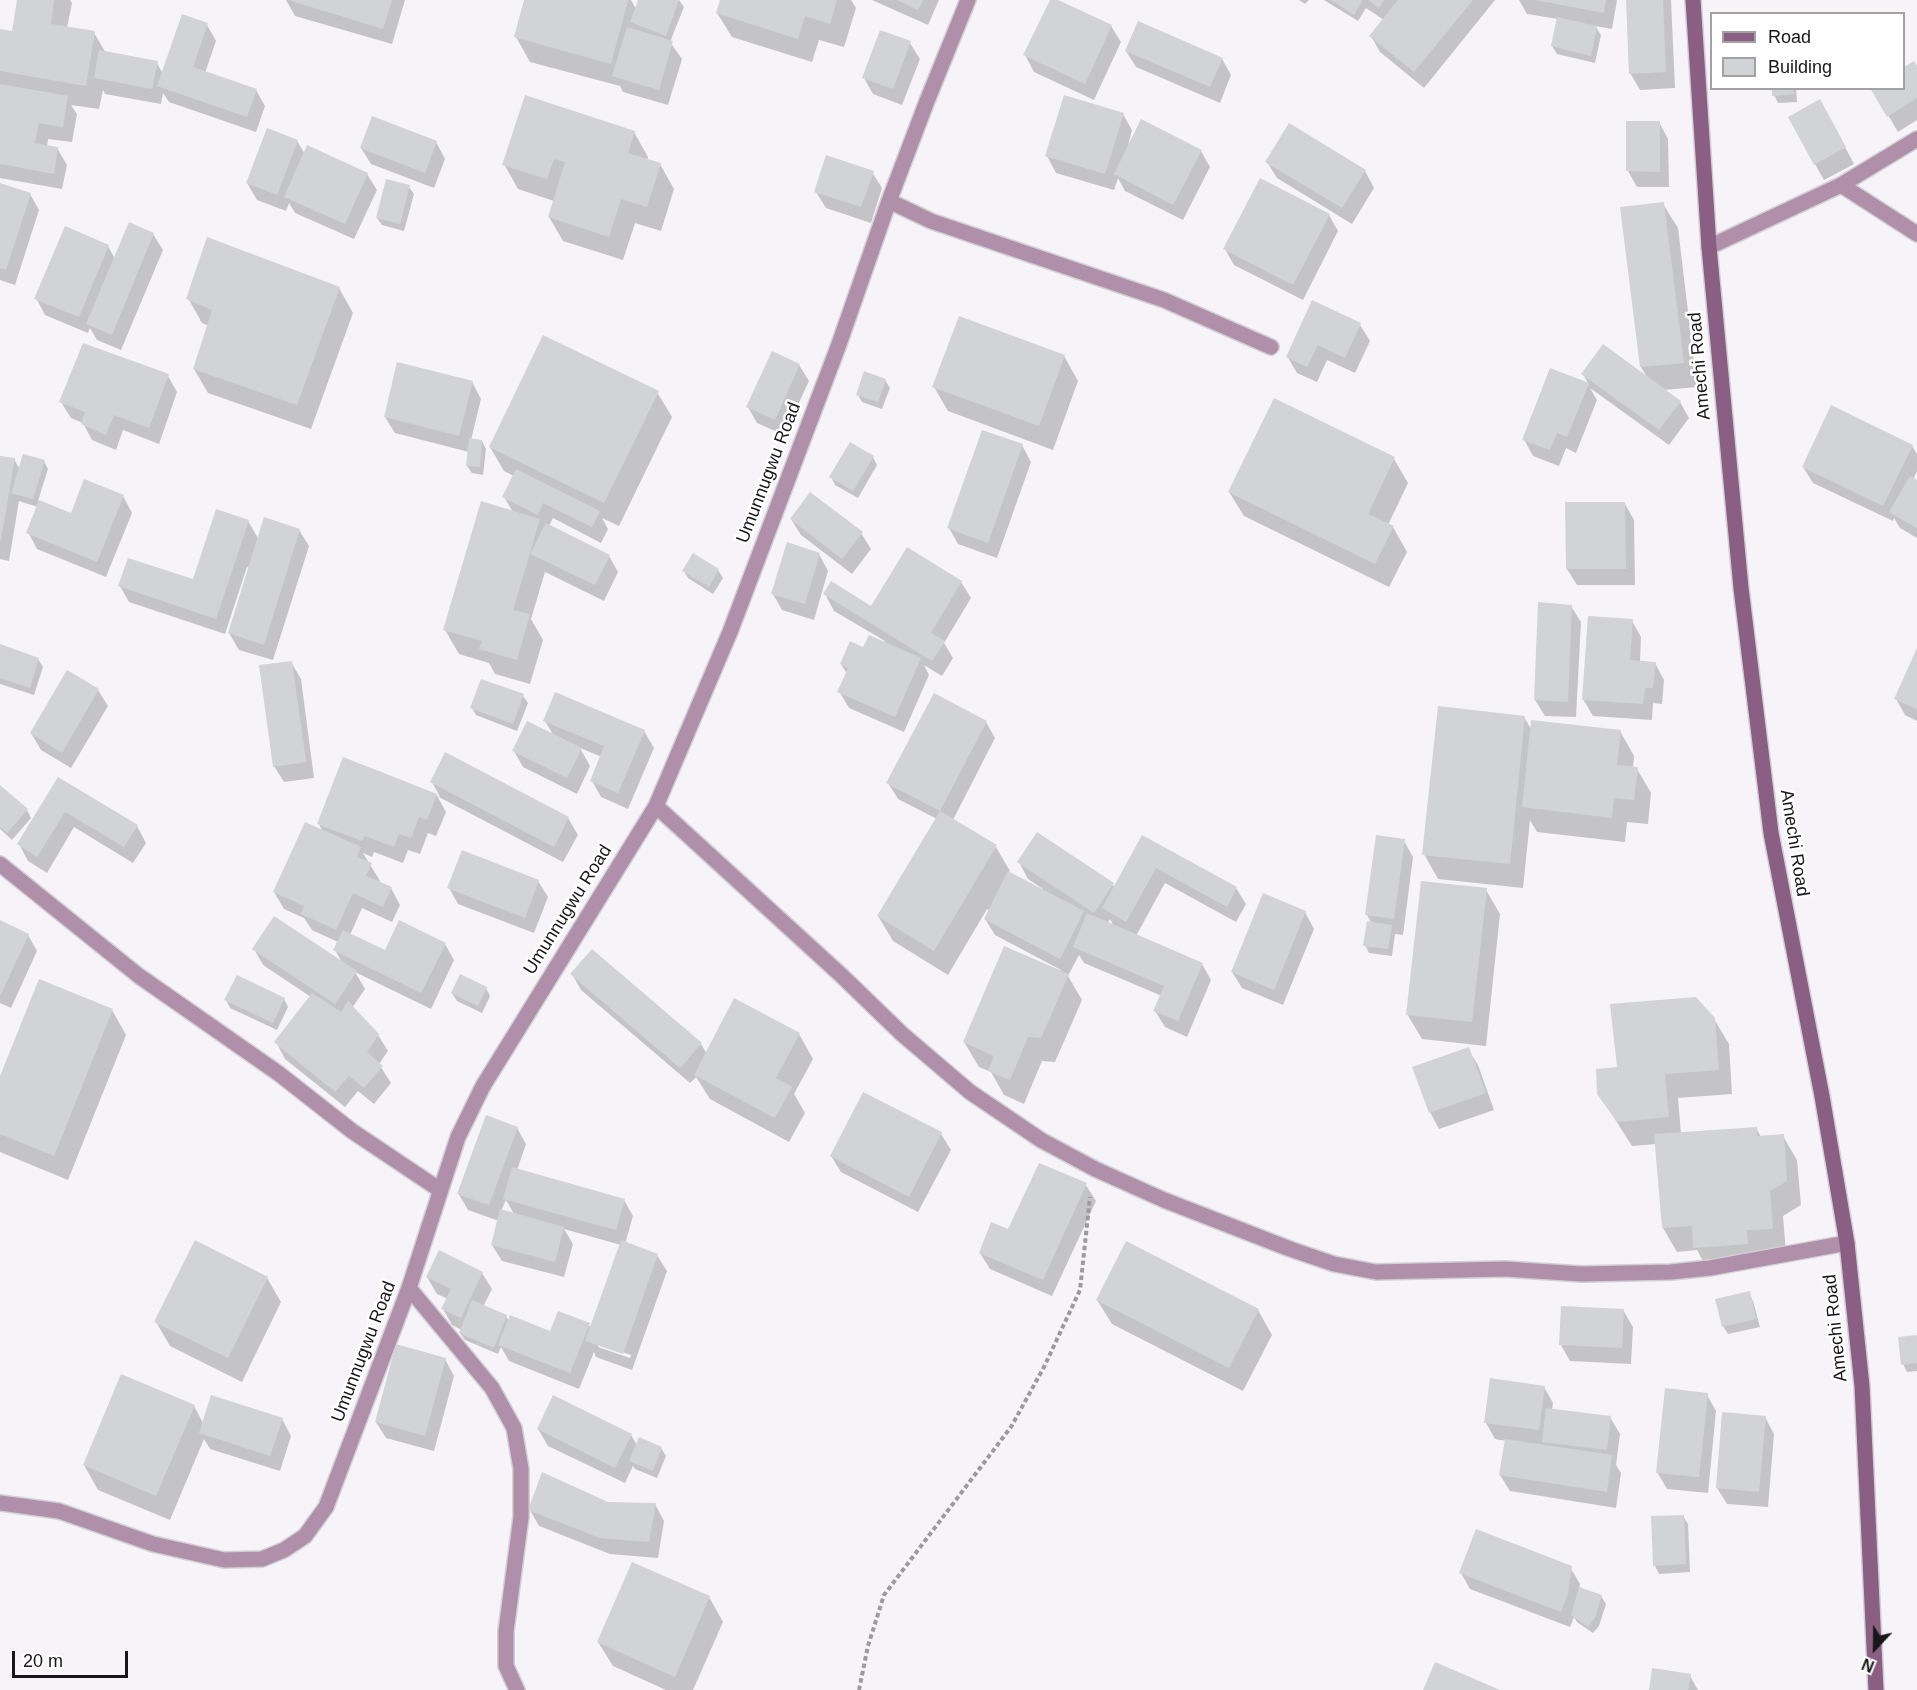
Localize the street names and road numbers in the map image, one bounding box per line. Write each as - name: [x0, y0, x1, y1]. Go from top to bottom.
- street label: Amechi Road: [1685, 311, 1715, 421]
- street label: Umunnugwu Road: [732, 400, 806, 546]
- street label: Amechi Road: [1775, 788, 1813, 898]
- street label: Umunnugwu Road: [519, 841, 617, 979]
- street label: Amechi Road: [1820, 1273, 1852, 1383]
- street label: Umunnugwu Road: [327, 1279, 401, 1425]

